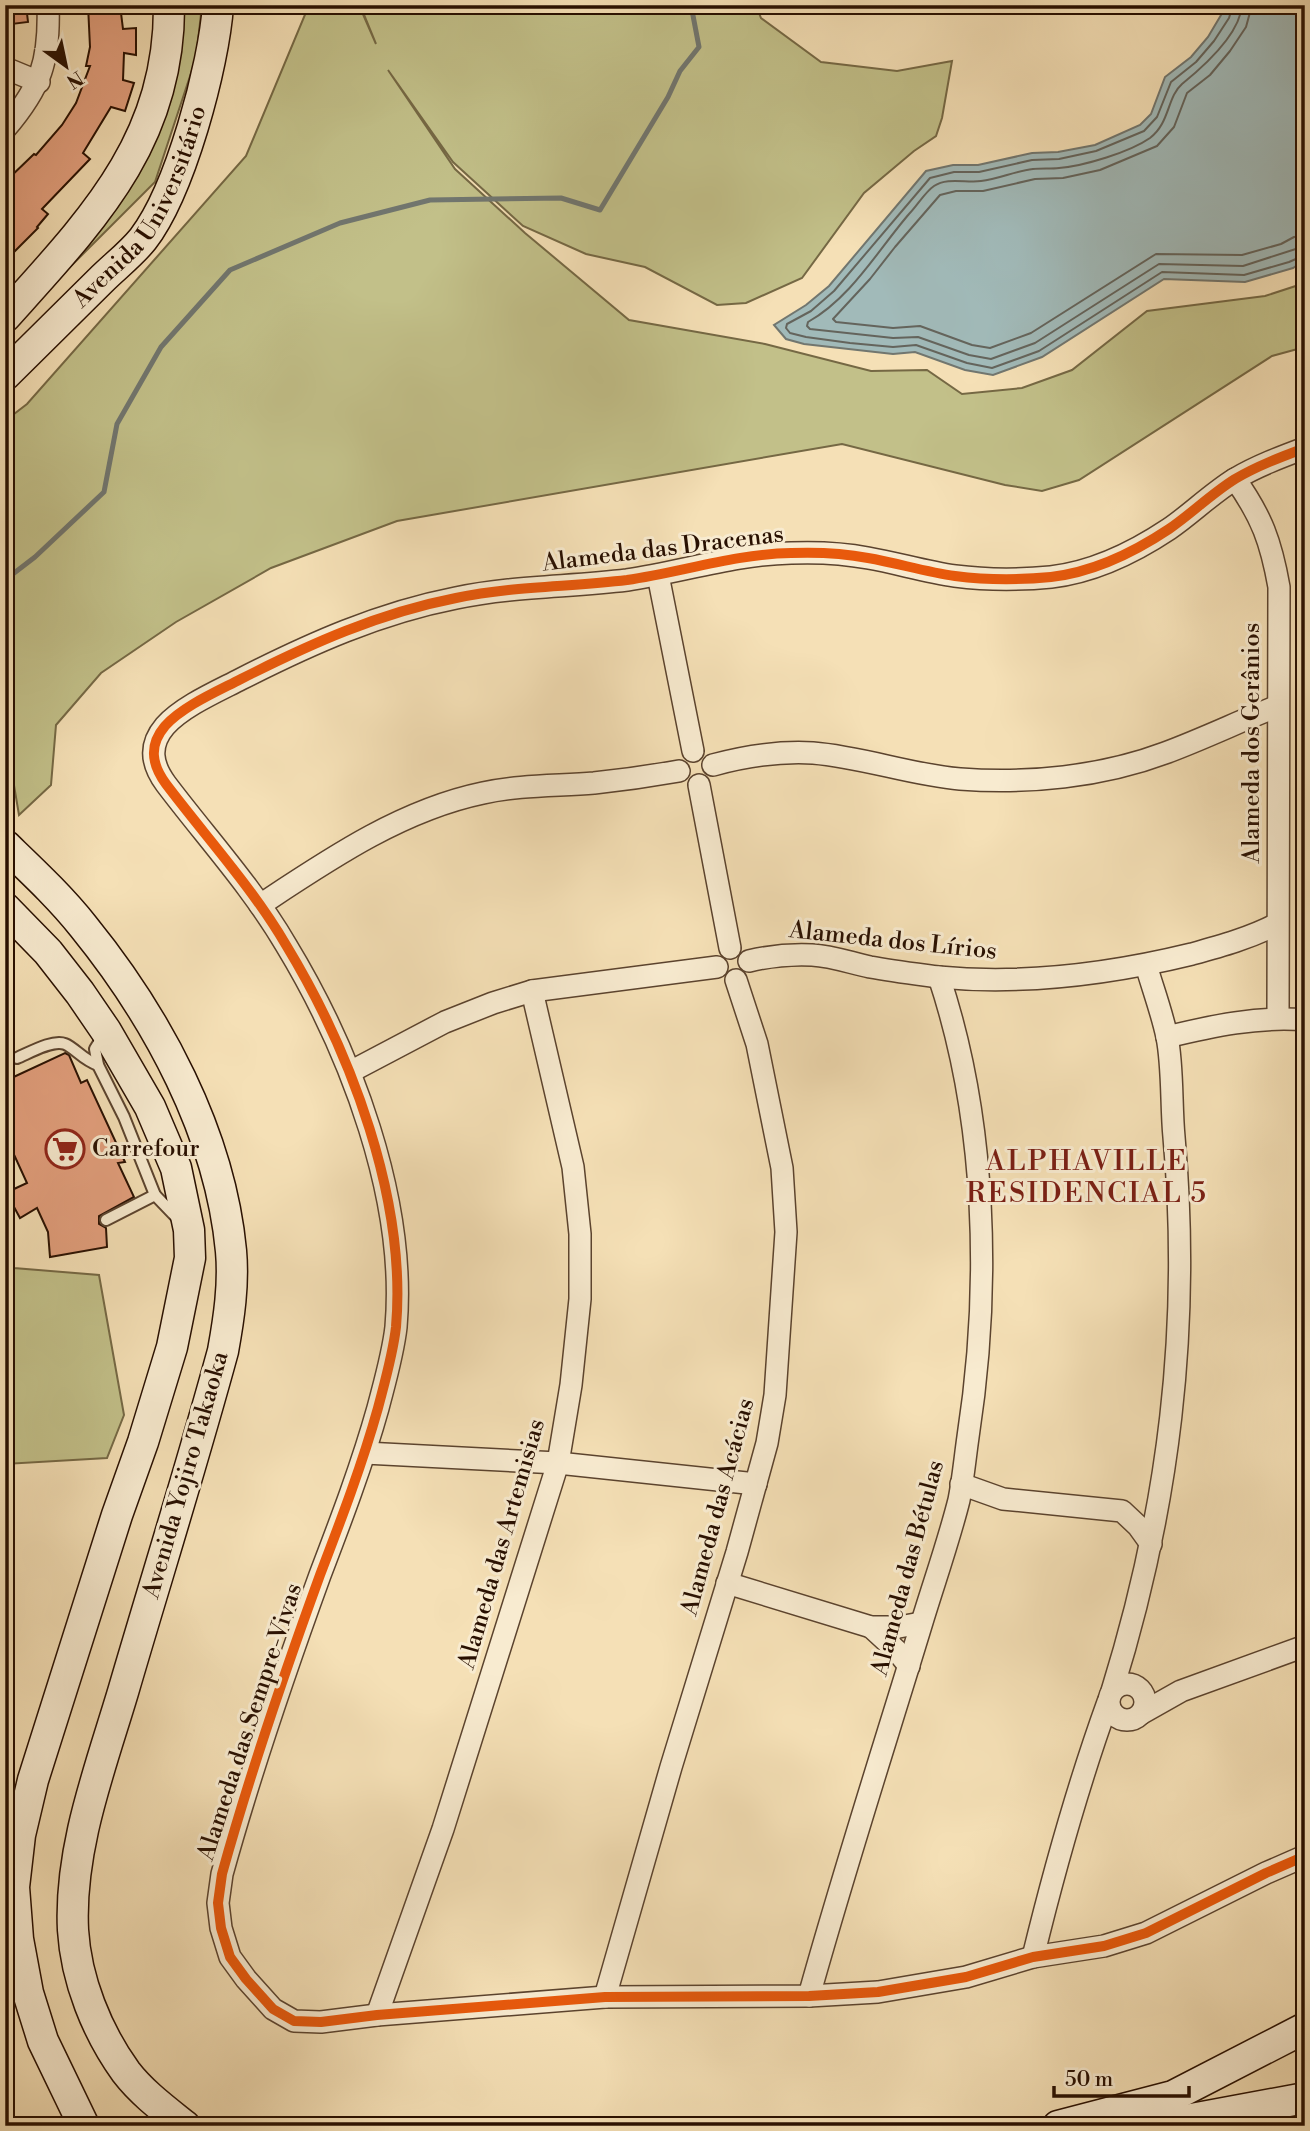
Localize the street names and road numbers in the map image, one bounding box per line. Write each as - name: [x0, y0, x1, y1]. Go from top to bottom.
- street label: Avenida Universitário: [66, 102, 213, 315]
- street label: Alameda das Dracenas: [540, 519, 785, 579]
- street label: Alameda dos Gerânios: [1237, 623, 1267, 864]
- street label: Alameda dos Lírios: [787, 915, 998, 967]
- street label: Avenida Yojiro Takaoka: [136, 1347, 236, 1603]
- street label: Alameda das Acácias: [674, 1395, 761, 1620]
- street label: Alameda das Artemisias: [452, 1415, 552, 1673]
- street label: Alameda das Bétulas: [865, 1457, 951, 1680]
- street label: Alameda das Sempre-Vivas: [191, 1580, 309, 1865]

